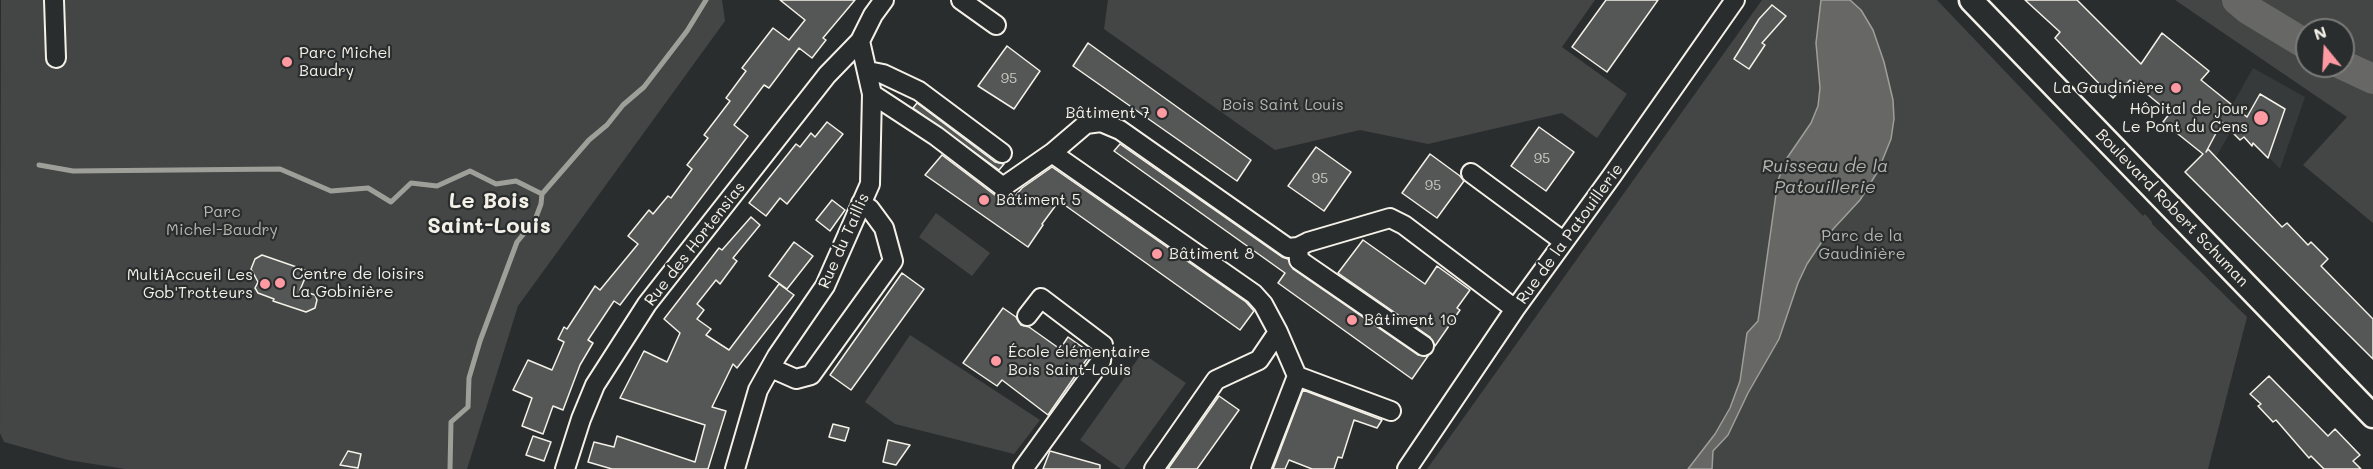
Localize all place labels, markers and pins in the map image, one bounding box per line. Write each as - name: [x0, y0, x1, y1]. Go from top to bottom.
- place label: Parc Michel Baudry: [299, 43, 391, 81]
- marker: Parc Michel Baudry: [280, 55, 294, 69]
- place label: La Gaudinière: [2053, 78, 2164, 98]
- marker: La Gaudinière: [2169, 81, 2183, 95]
- place label: Hôpital de jour Le Pont du Cens: [2122, 99, 2248, 137]
- place label: Bâtiment 7: [1066, 103, 1150, 123]
- marker: Bâtiment 7: [1155, 106, 1169, 120]
- marker: Hôpital de jour Le Pont du Cens: [2252, 109, 2270, 127]
- place label: Bâtiment 5: [996, 190, 1081, 210]
- marker: Bâtiment 5: [977, 193, 991, 207]
- place label: Bâtiment 8: [1169, 244, 1254, 264]
- marker: Bâtiment 8: [1150, 247, 1164, 261]
- place label: Centre de loisirs La Gobinière: [292, 264, 424, 302]
- place label: MultiAccueil Les Gob'Trotteurs: [127, 265, 253, 303]
- marker: Centre de loisirs La Gobinière: [273, 276, 287, 290]
- marker: MultiAccueil Les Gob'Trotteurs: [258, 277, 272, 291]
- place label: Bâtiment 10: [1364, 310, 1457, 330]
- marker: Bâtiment 10: [1345, 313, 1359, 327]
- place label: École élémentaire Bois Saint-Louis: [1008, 342, 1150, 380]
- marker: École élémentaire Bois Saint-Louis: [989, 354, 1003, 368]

